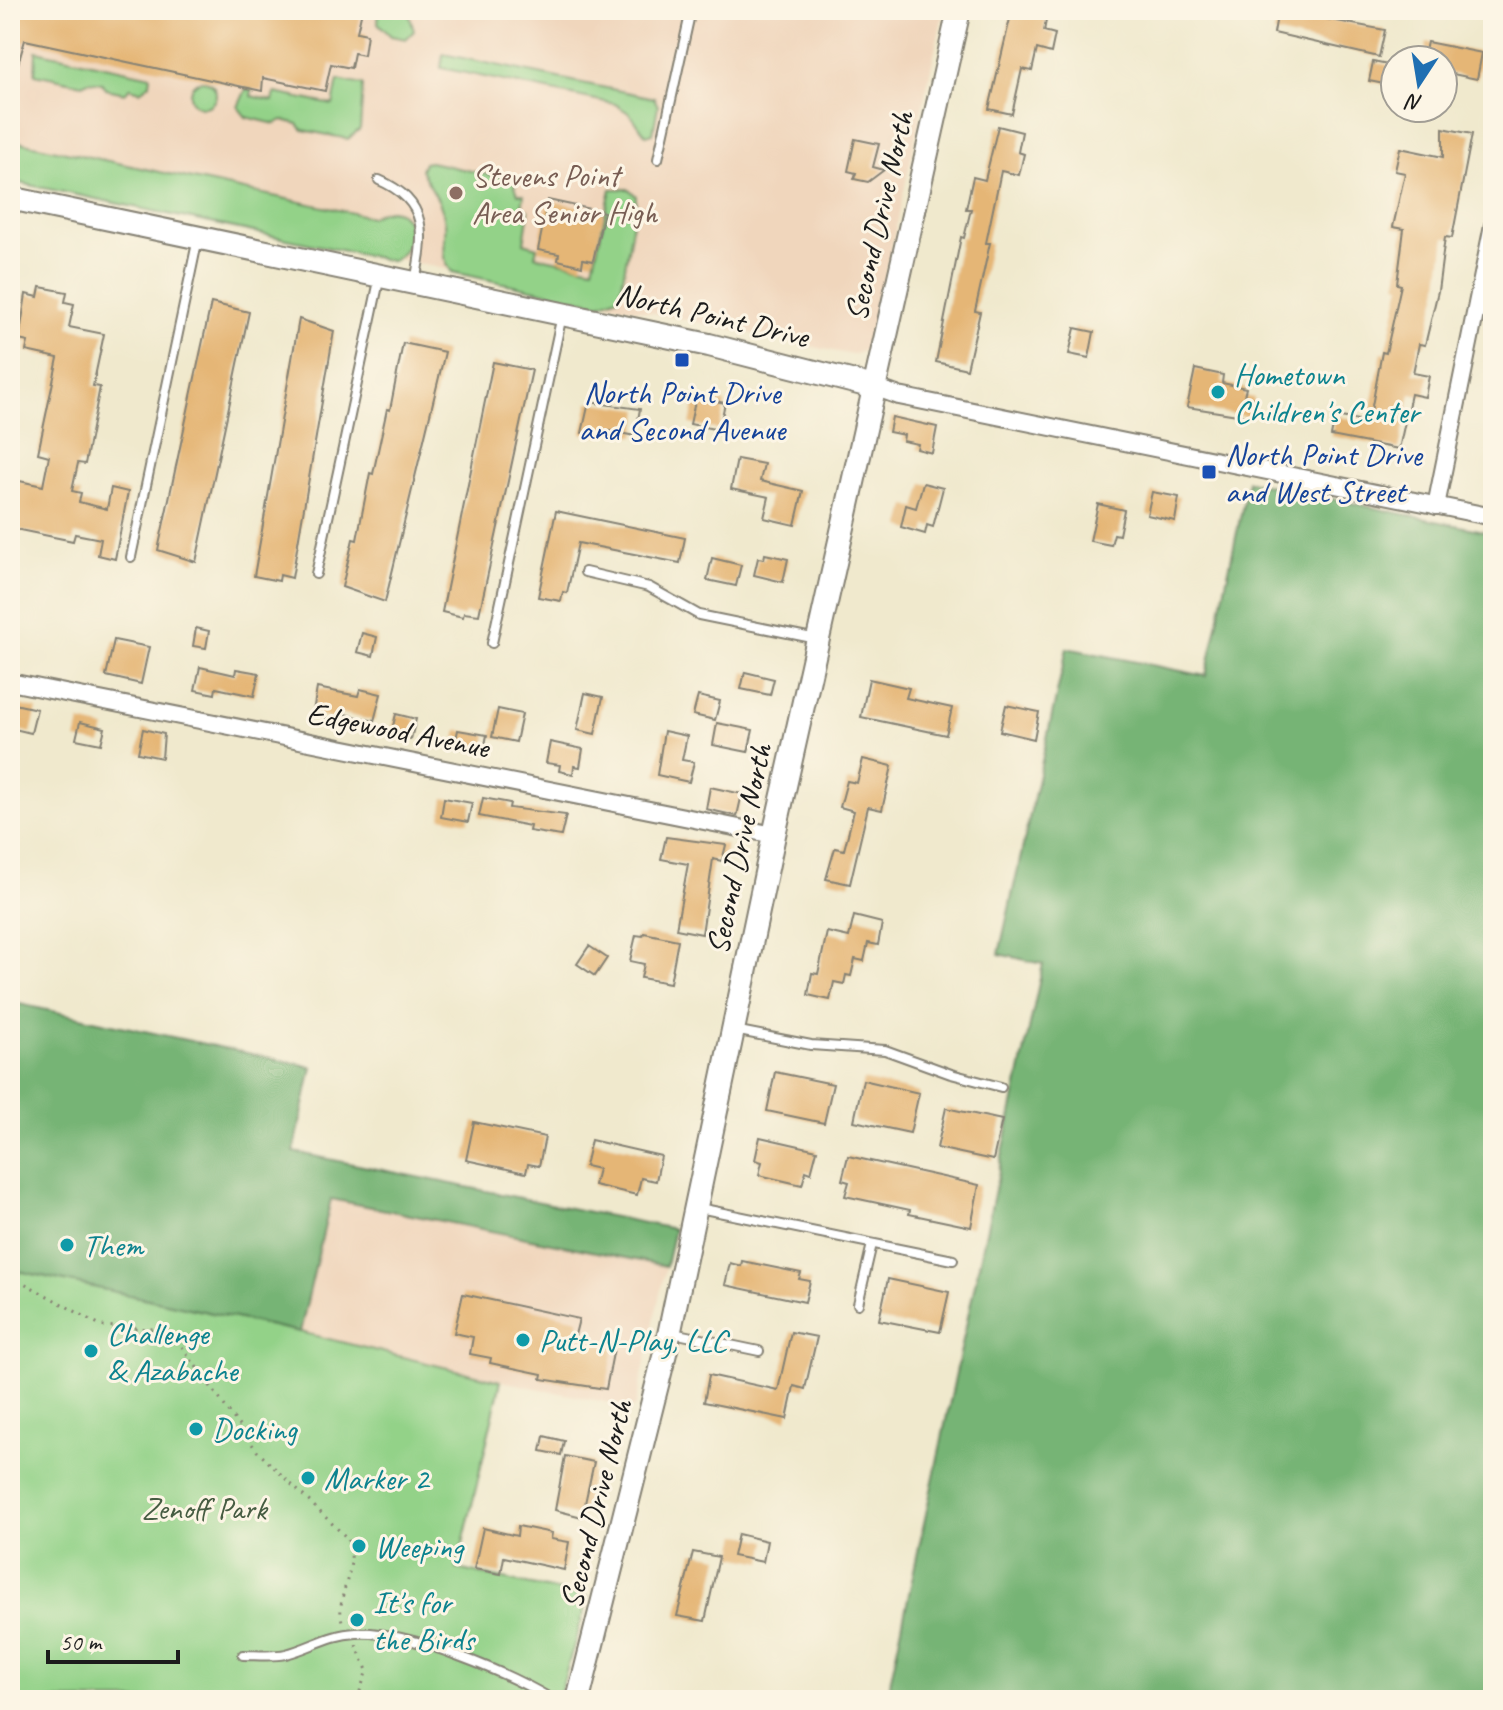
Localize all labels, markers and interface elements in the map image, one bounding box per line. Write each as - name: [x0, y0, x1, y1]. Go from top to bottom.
- north arrow: [1379, 44, 1459, 124]
- text: N: [1402, 87, 1425, 118]
- street label: Second Drive North: [835, 106, 923, 325]
- place label: Stevens Point Area Senior High: [472, 155, 658, 233]
- marker: Stevens Point Area Senior High: [447, 184, 465, 202]
- street label: North Point Drive: [612, 273, 815, 358]
- marker: North Point Drive and Second Avenue: [673, 351, 691, 369]
- place label: Hometown Children's Center: [1234, 354, 1423, 432]
- place label: North Point Drive and Second Avenue: [579, 372, 788, 450]
- marker: Hometown Children's Center: [1209, 383, 1227, 401]
- place label: North Point Drive and West Street: [1225, 434, 1424, 512]
- marker: North Point Drive and West Street: [1200, 463, 1218, 481]
- street label: Edgewood Avenue: [304, 692, 495, 768]
- street label: Second Drive North: [697, 739, 782, 958]
- place label: Them: [83, 1225, 146, 1266]
- marker: Them: [58, 1236, 76, 1254]
- place label: Challenge & Azabache: [107, 1313, 240, 1391]
- place label: Putt-N-Play, LLC: [539, 1320, 730, 1361]
- marker: Putt-N-Play, LLC: [514, 1331, 532, 1349]
- marker: Challenge & Azabache: [82, 1342, 100, 1360]
- street label: Second Drive North: [550, 1394, 642, 1613]
- place label: Docking: [212, 1409, 299, 1450]
- marker: Docking: [187, 1420, 205, 1438]
- place label: Marker 2: [324, 1458, 431, 1499]
- marker: Marker 2: [299, 1469, 317, 1487]
- park label: Zenoff Park: [141, 1488, 269, 1529]
- place label: Weeping: [375, 1526, 465, 1567]
- marker: Weeping: [350, 1537, 368, 1555]
- place label: It's for the Birds: [373, 1582, 476, 1660]
- marker: It's for the Birds: [348, 1611, 366, 1629]
- scale bar: [48, 1614, 178, 1664]
- text: 50 m: [60, 1627, 103, 1657]

